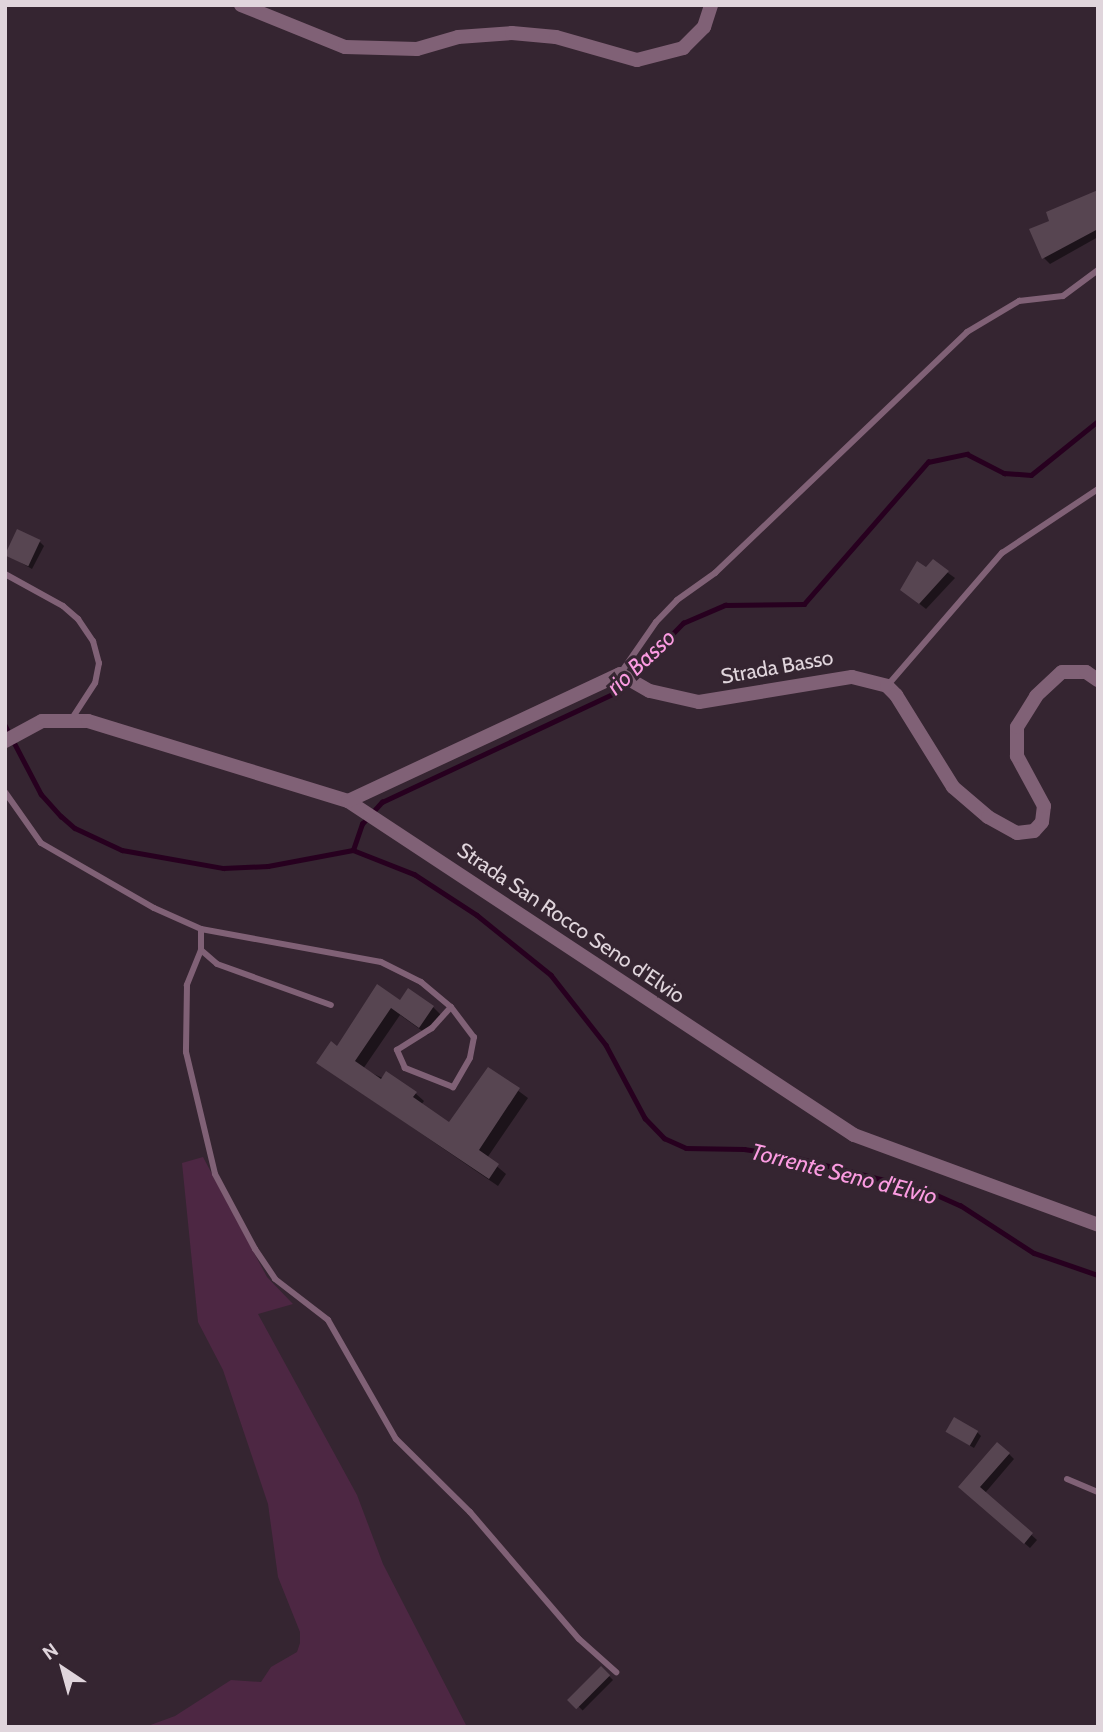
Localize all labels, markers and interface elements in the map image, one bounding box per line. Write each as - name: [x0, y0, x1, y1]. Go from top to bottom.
- water label: rio Basso: [601, 623, 681, 701]
- street label: Strada Basso: [719, 645, 835, 689]
- street label: Strada San Rocco Seno d'Elvio: [453, 837, 689, 1009]
- water label: Torrente Seno d'Elvio: [748, 1138, 940, 1210]
- north arrow: [28, 1634, 98, 1704]
- text: N: [38, 1638, 63, 1665]

